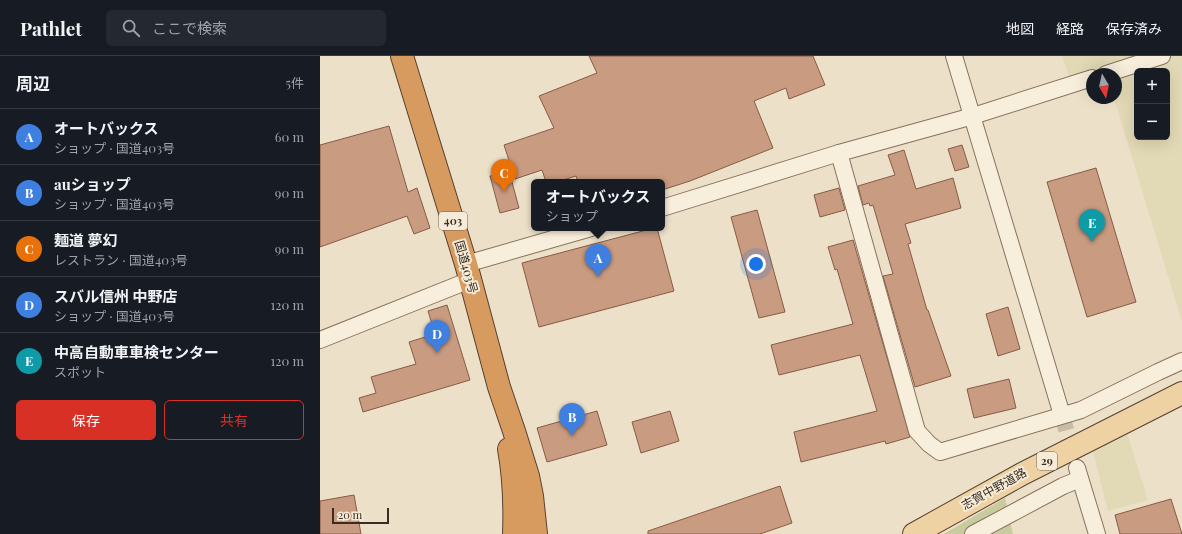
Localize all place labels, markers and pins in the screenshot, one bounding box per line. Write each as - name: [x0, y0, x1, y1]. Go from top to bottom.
- pin: C: [491, 159, 517, 192]
- pin: E: [1079, 209, 1105, 242]
- pin: A: [585, 244, 611, 277]
- pin: D: [424, 320, 450, 353]
- pin: B: [559, 403, 585, 436]

